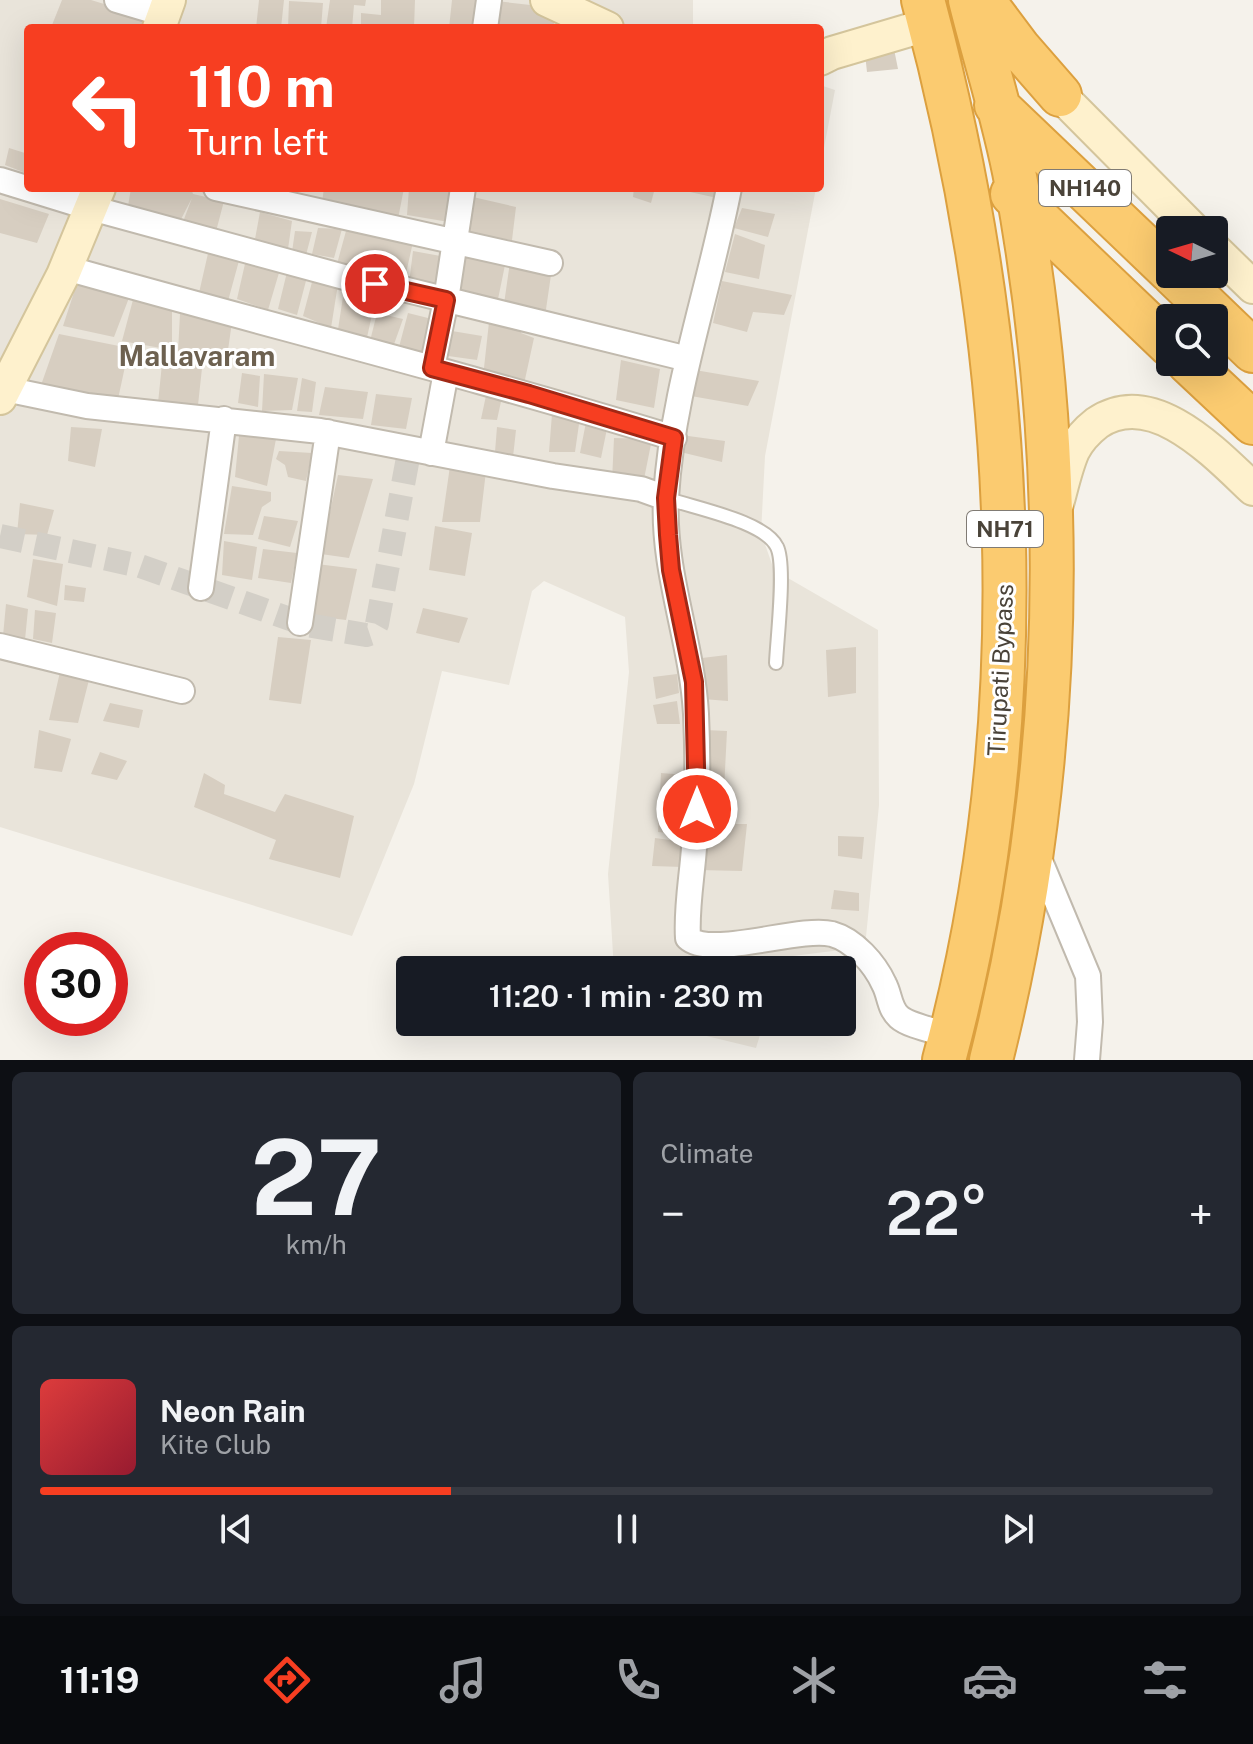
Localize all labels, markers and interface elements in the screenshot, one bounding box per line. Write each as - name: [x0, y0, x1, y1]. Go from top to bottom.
- text: 110 m: [188, 54, 335, 120]
- icon: left: [56, 56, 160, 160]
- text: Turn left: [188, 121, 329, 163]
- road number: NH140: [1039, 170, 1131, 206]
- north arrow: [1156, 216, 1228, 288]
- map controls: [1156, 216, 1228, 376]
- pin: [341, 250, 409, 318]
- icon: arrive: [353, 262, 397, 306]
- button: search: [1156, 304, 1228, 376]
- district label: Mallavaram: [119, 339, 275, 372]
- road number: NH71: [967, 511, 1043, 547]
- street label: Tirupati Bypass: [982, 583, 1018, 757]
- position arrow: [655, 767, 739, 851]
- speed limit sign: 30: [24, 932, 128, 1036]
- text: 11:20 · 1 min · 230 m: [489, 978, 763, 1014]
- text: 27: [251, 1116, 382, 1238]
- text: Climate: [661, 1138, 754, 1169]
- text: 22°: [886, 1178, 988, 1249]
- text: −: [661, 1188, 685, 1240]
- text: +: [1189, 1188, 1213, 1240]
- text: km/h: [286, 1229, 347, 1260]
- text: Neon Rain: [160, 1393, 306, 1429]
- text: Kite Club: [160, 1429, 271, 1460]
- icon: previous: [214, 1507, 258, 1551]
- icon: pause: [605, 1507, 649, 1551]
- icon: next: [996, 1507, 1040, 1551]
- icon: directions: [259, 1652, 315, 1708]
- icon: music: [435, 1652, 491, 1708]
- icon: phone: [610, 1652, 666, 1708]
- icon: climate: [786, 1652, 842, 1708]
- icon: car: [962, 1652, 1018, 1708]
- icon: filters: [1137, 1652, 1193, 1708]
- text: 11:19: [60, 1659, 139, 1701]

